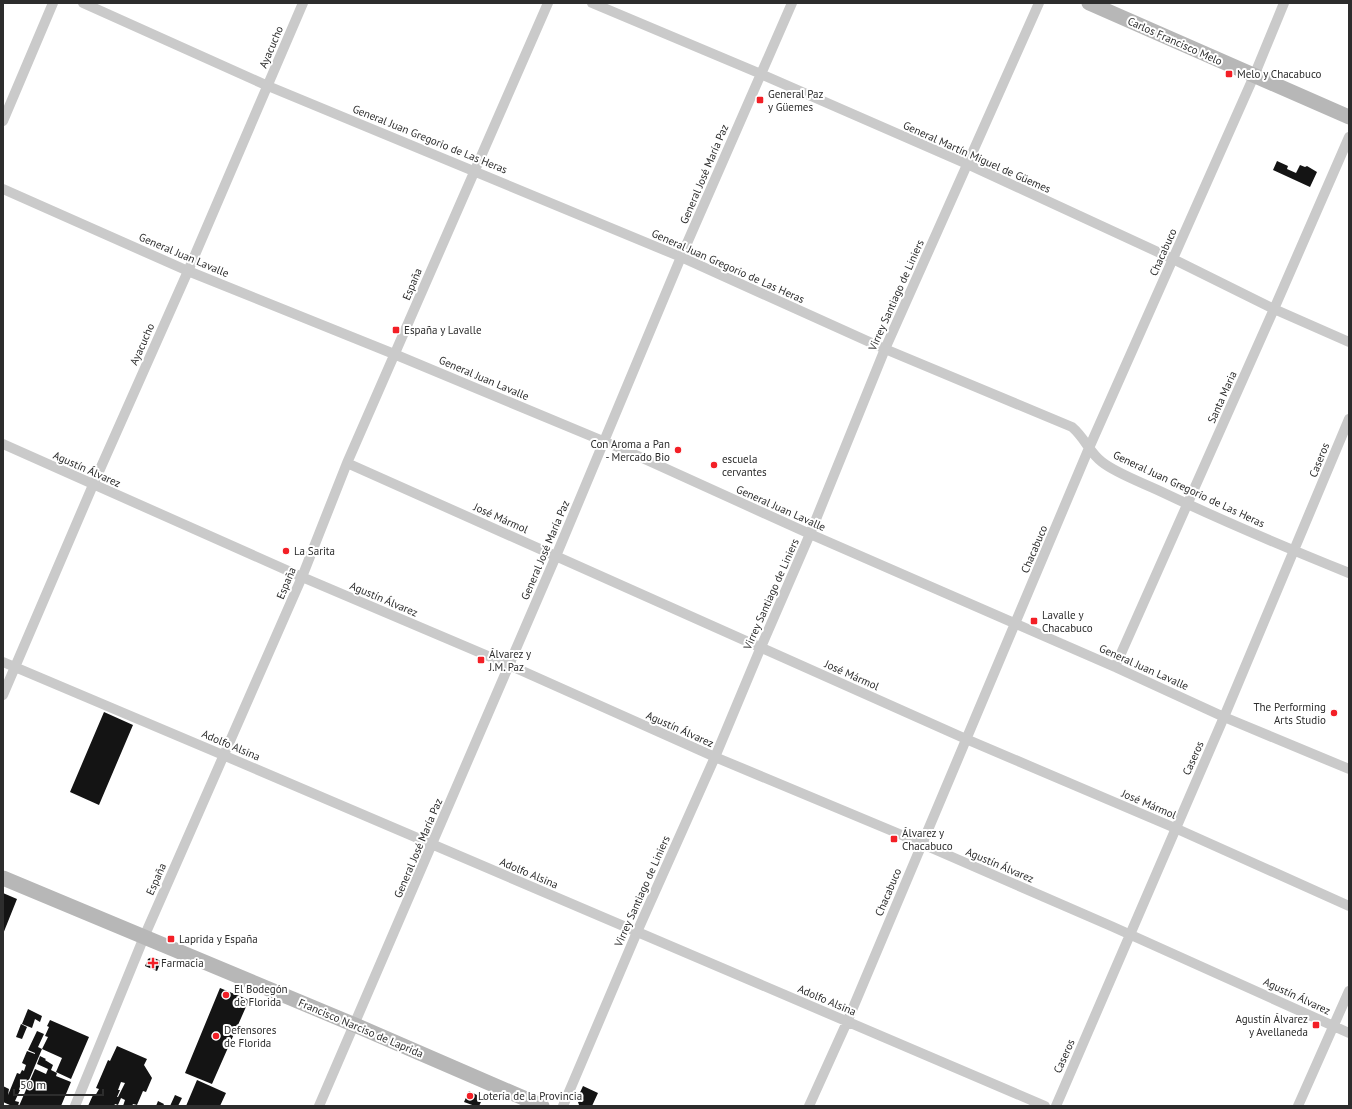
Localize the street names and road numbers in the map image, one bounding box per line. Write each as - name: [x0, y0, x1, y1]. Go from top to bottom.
- street label: Carlos Francisco Melo: [1125, 14, 1225, 68]
- street label: Ayacucho: [256, 24, 286, 70]
- street label: General Juan Gregorio de Las Heras: [351, 101, 510, 177]
- street label: General Martín Miguel de Güemes: [901, 118, 1053, 196]
- street label: General José María Paz: [677, 122, 731, 226]
- street label: General Juan Gregorio de Las Heras: [649, 226, 807, 306]
- street label: Chacabuco: [1146, 226, 1180, 278]
- street label: General Juan Lavalle: [137, 230, 232, 280]
- street label: Virrey Santiago de Liniers: [865, 237, 927, 354]
- street label: España: [399, 266, 425, 302]
- street label: Ayacucho: [127, 321, 157, 367]
- street label: General Juan Lavalle: [437, 353, 532, 403]
- street label: Santa Maria: [1204, 369, 1240, 425]
- street label: Caseros: [1306, 440, 1332, 479]
- street label: Agustín Álvarez: [51, 448, 123, 490]
- street label: General Juan Gregorio de Las Heras: [1111, 448, 1267, 531]
- street label: General Juan Lavalle: [734, 482, 828, 534]
- street label: General José María Paz: [518, 498, 572, 602]
- street label: José Mármol: [471, 499, 531, 537]
- street label: Chacabuco: [1018, 523, 1050, 575]
- street label: Virrey Santiago de Liniers: [740, 536, 802, 653]
- street label: España: [273, 565, 299, 601]
- street label: Agustín Álvarez: [348, 578, 420, 620]
- street label: General Juan Lavalle: [1097, 641, 1191, 693]
- street label: José Mármol: [822, 656, 882, 694]
- street label: Agustín Álvarez: [644, 708, 716, 750]
- street label: Adolfo Alsina: [200, 726, 262, 764]
- street label: Caseros: [1179, 738, 1207, 777]
- street label: José Mármol: [1119, 786, 1179, 822]
- street label: General José María Paz: [391, 796, 445, 900]
- street label: Virrey Santiago de Liniers: [611, 833, 673, 950]
- street label: Agustín Álvarez: [964, 844, 1036, 886]
- street label: Adolfo Alsina: [498, 854, 560, 892]
- street label: España: [143, 861, 169, 897]
- street label: Chacabuco: [872, 866, 904, 918]
- street label: Agustín Álvarez: [1261, 974, 1333, 1018]
- street label: Adolfo Alsina: [796, 981, 858, 1019]
- street label: Francisco Narciso de Laprida: [296, 995, 426, 1061]
- street label: Caseros: [1050, 1036, 1078, 1075]

